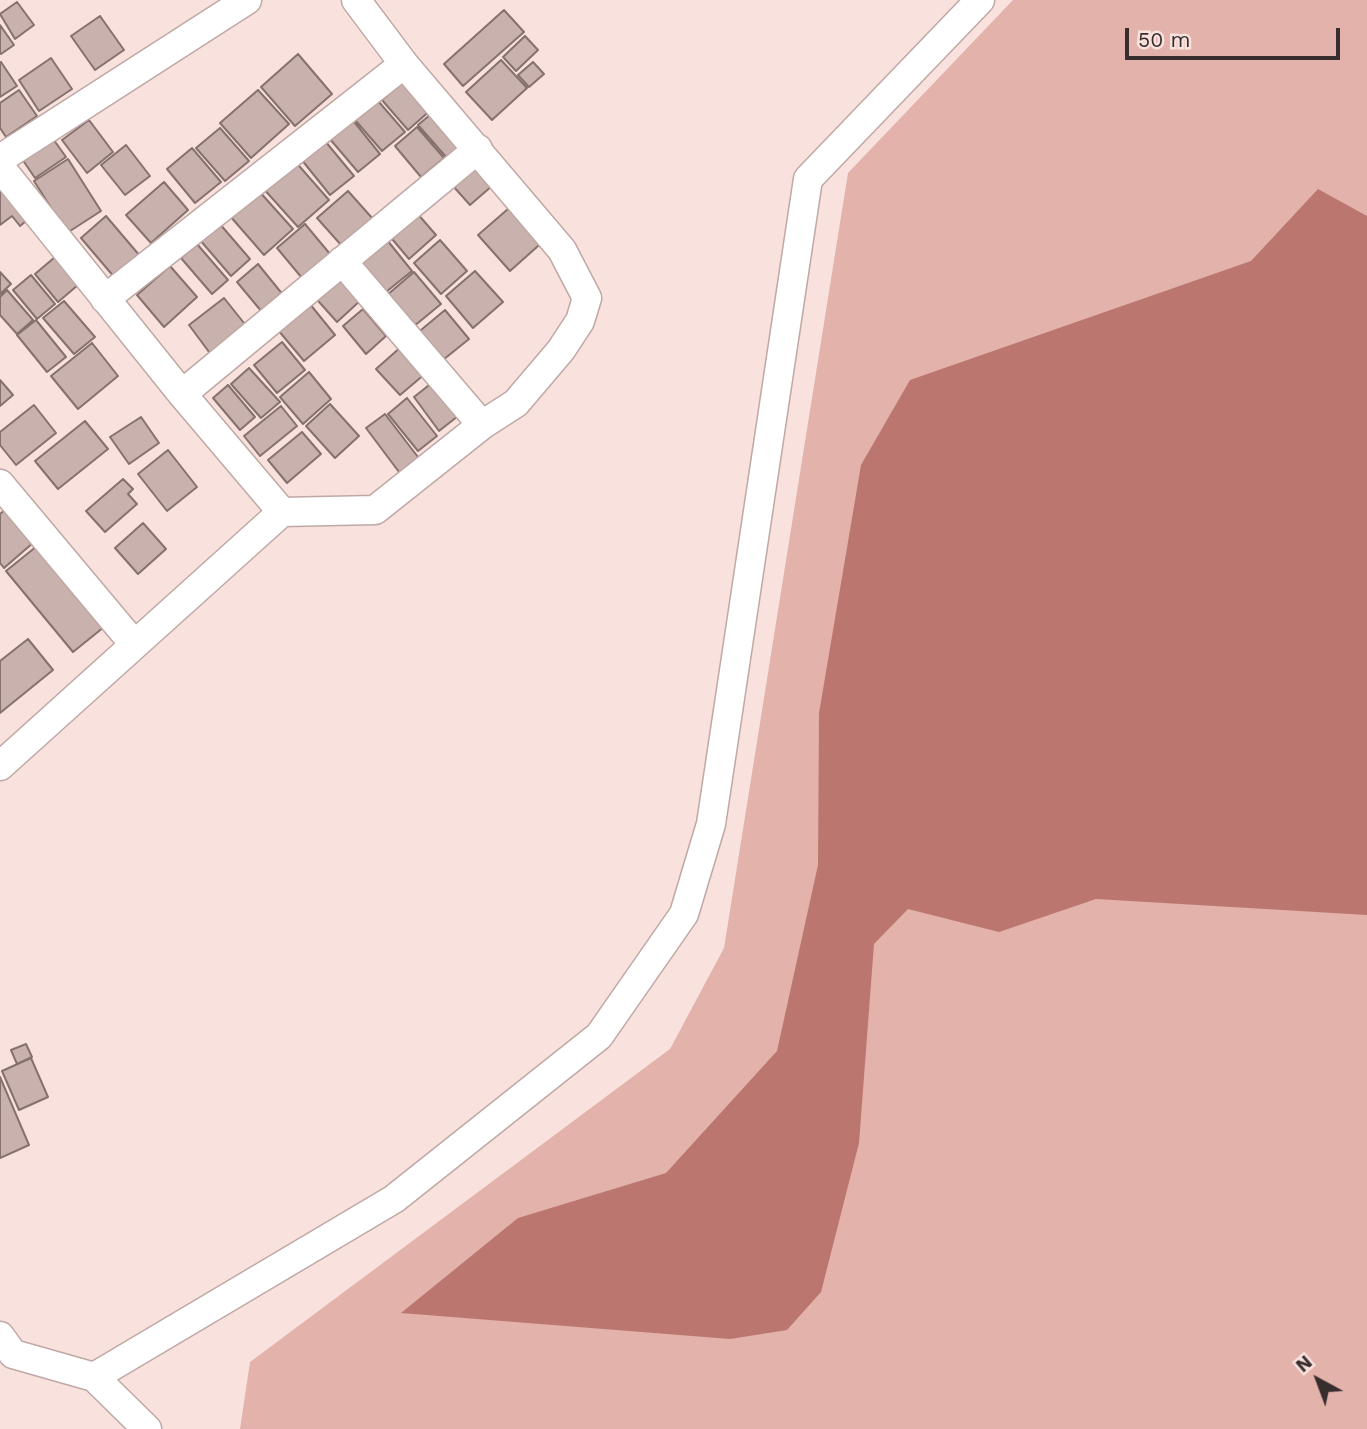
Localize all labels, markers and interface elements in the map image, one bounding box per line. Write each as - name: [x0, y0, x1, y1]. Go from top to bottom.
- scale bar: [1129, 14, 1344, 58]
- text: 50 m: [1138, 27, 1190, 52]
- north arrow: [1283, 1345, 1353, 1415]
- text: N: [1291, 1350, 1317, 1377]

